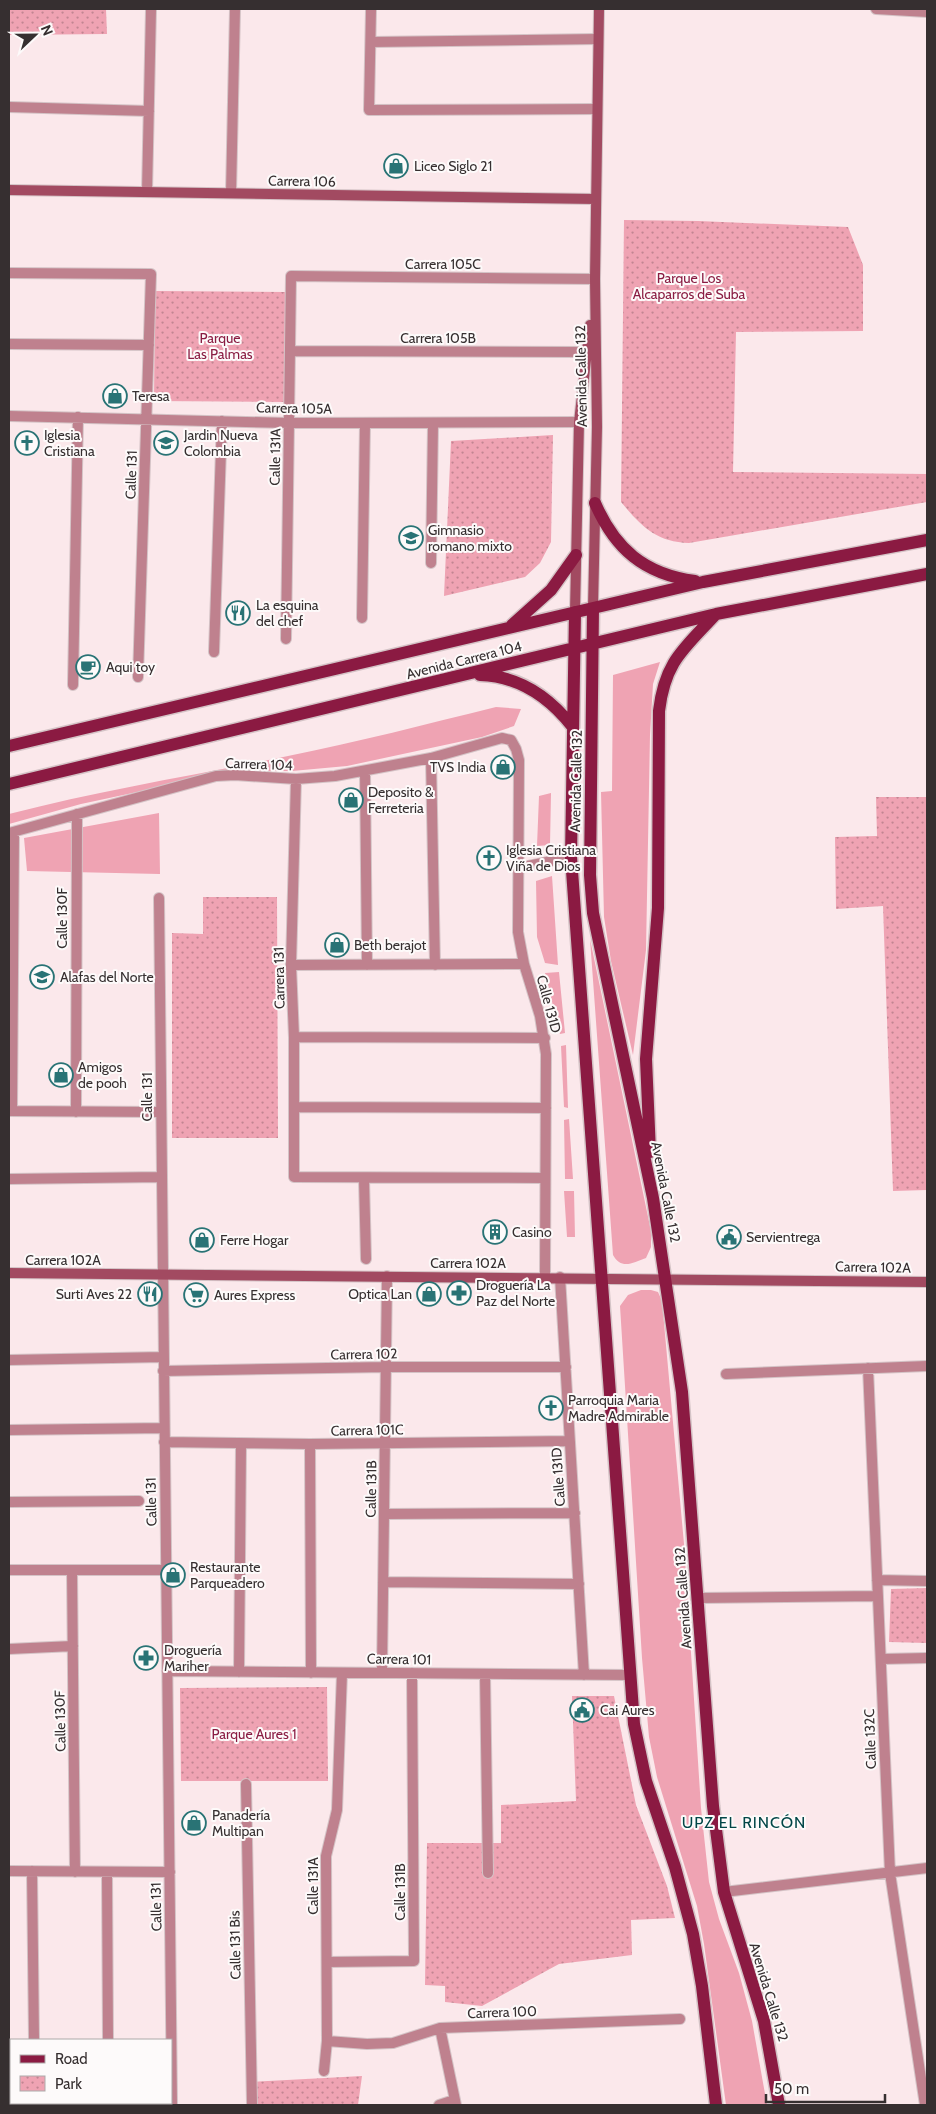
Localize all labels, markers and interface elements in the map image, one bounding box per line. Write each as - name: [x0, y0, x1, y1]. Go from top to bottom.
- north arrow: [10, 10, 60, 60]
- text: N: [37, 22, 57, 38]
- shop icon: Liceo Siglo 21: [383, 153, 409, 179]
- place label: Liceo Siglo 21: [414, 157, 492, 175]
- street label: Carrera 106: [268, 171, 336, 191]
- street label: Carrera 105C: [405, 255, 481, 273]
- park label: Parque Los Alcaparros de Suba: [633, 269, 746, 303]
- street label: Avenida Calle 132: [571, 325, 591, 427]
- park label: Parque Las Palmas: [187, 329, 253, 363]
- street label: Carrera 105B: [400, 329, 476, 347]
- shop icon: Teresa: [102, 383, 128, 409]
- place label: Teresa: [132, 387, 170, 405]
- street label: Carrera 105A: [256, 398, 332, 418]
- place label: Iglesia Cristiana: [44, 426, 95, 460]
- place label: Jardin Nueva Colombia: [183, 426, 258, 460]
- street label: Calle 131A: [265, 428, 285, 486]
- church icon: Iglesia Cristiana: [14, 430, 40, 456]
- school or university icon: Jardin Nueva Colombia: [153, 430, 179, 456]
- street label: Calle 131: [121, 450, 141, 500]
- place label: Gimnasio romano mixto: [428, 521, 512, 555]
- school or university icon: Gimnasio romano mixto: [398, 525, 424, 551]
- place label: La esquina del chef: [256, 596, 319, 630]
- restaurant icon: La esquina del chef: [225, 600, 251, 626]
- street label: Avenida Carrera 104: [404, 637, 524, 683]
- cafe icon: Aqui toy: [75, 654, 101, 680]
- place label: Aqui toy: [106, 658, 155, 676]
- street label: Avenida Calle 132: [566, 730, 586, 832]
- street label: Carrera 104: [225, 754, 293, 774]
- shop icon: TVS India: [490, 754, 516, 780]
- place label: TVS India: [430, 758, 486, 776]
- place label: Deposito & Ferreteria: [368, 783, 434, 817]
- shop icon: Deposito & Ferreteria: [338, 787, 364, 813]
- place label: Iglesia Cristiana Viña de Dios: [506, 841, 596, 875]
- church icon: Iglesia Cristiana Viña de Dios: [476, 845, 502, 871]
- street label: Calle 130F: [53, 887, 71, 949]
- shop icon: Beth berajot: [324, 932, 350, 958]
- place label: Beth berajot: [354, 936, 427, 954]
- street label: Carrera 131: [269, 947, 289, 1009]
- school or university icon: Alafas del Norte: [29, 964, 55, 990]
- place label: Alafas del Norte: [60, 968, 154, 986]
- street label: Calle 131D: [533, 973, 565, 1035]
- place label: Amigos de pooh: [78, 1058, 127, 1092]
- shop icon: Amigos de pooh: [48, 1062, 74, 1088]
- street label: Calle 131: [138, 1073, 156, 1121]
- street label: Avenida Calle 132: [647, 1140, 685, 1244]
- building icon: Casino: [482, 1219, 508, 1245]
- place label: Casino: [512, 1223, 552, 1241]
- public building icon: Servientrega: [716, 1224, 742, 1250]
- shop icon: Ferre Hogar: [189, 1227, 215, 1253]
- place label: Servientrega: [746, 1228, 821, 1246]
- place label: Ferre Hogar: [220, 1231, 289, 1249]
- street label: Carrera 102A: [25, 1251, 101, 1269]
- street label: Carrera 102A: [430, 1254, 506, 1272]
- street label: Carrera 102A: [835, 1257, 911, 1277]
- place label: Droguería La Paz del Norte: [476, 1276, 555, 1310]
- pharmacy icon: Droguería La Paz del Norte: [446, 1280, 472, 1306]
- restaurant icon: Surti Aves 22: [137, 1281, 163, 1307]
- shop icon: Optica Lan: [416, 1281, 442, 1307]
- supermarket icon: Aures Express: [183, 1282, 209, 1308]
- place label: Surti Aves 22: [56, 1285, 132, 1303]
- place label: Optica Lan: [348, 1285, 412, 1303]
- place label: Aures Express: [214, 1286, 296, 1304]
- street label: Carrera 102: [330, 1344, 398, 1364]
- place label: Parroquia Maria Madre Admirable: [568, 1391, 669, 1425]
- church icon: Parroquia Maria Madre Admirable: [538, 1395, 564, 1421]
- street label: Carrera 101C: [330, 1420, 404, 1440]
- street label: Calle 131D: [547, 1447, 569, 1507]
- street label: Calle 131B: [362, 1460, 380, 1518]
- street label: Calle 131: [142, 1477, 160, 1527]
- street label: Avenida Calle 132: [670, 1546, 696, 1650]
- place label: Restaurante Parqueadero: [190, 1558, 265, 1592]
- shop icon: Restaurante Parqueadero: [160, 1562, 186, 1588]
- place label: Droguería Mariher: [164, 1641, 222, 1675]
- pharmacy icon: Droguería Mariher: [133, 1645, 159, 1671]
- street label: Carrera 101: [367, 1649, 431, 1669]
- street label: Calle 130F: [50, 1689, 70, 1752]
- public building icon: Cai Aures: [569, 1697, 595, 1723]
- place label: Cai Aures: [600, 1701, 655, 1719]
- street label: Calle 132C: [860, 1708, 880, 1769]
- park label: Parque Aures 1: [212, 1725, 296, 1743]
- place label: Panadería Multipan: [212, 1806, 270, 1840]
- shop icon: Panadería Multipan: [181, 1810, 207, 1836]
- district label: UPZ EL RINCÓN: [682, 1813, 806, 1832]
- street label: Calle 131A: [304, 1857, 322, 1915]
- street label: Calle 131B: [391, 1863, 409, 1921]
- street label: Calle 131: [147, 1882, 165, 1932]
- street label: Calle 131 Bis: [225, 1910, 245, 1980]
- street label: Avenida Calle 132: [745, 1941, 793, 2043]
- street label: Carrera 100: [467, 2002, 537, 2022]
- legend: [10, 2039, 172, 2104]
- text: Road: [55, 2050, 88, 2068]
- scale bar: [766, 2072, 885, 2104]
- text: Park: [55, 2075, 82, 2093]
- text: 50 m: [774, 2080, 809, 2098]

